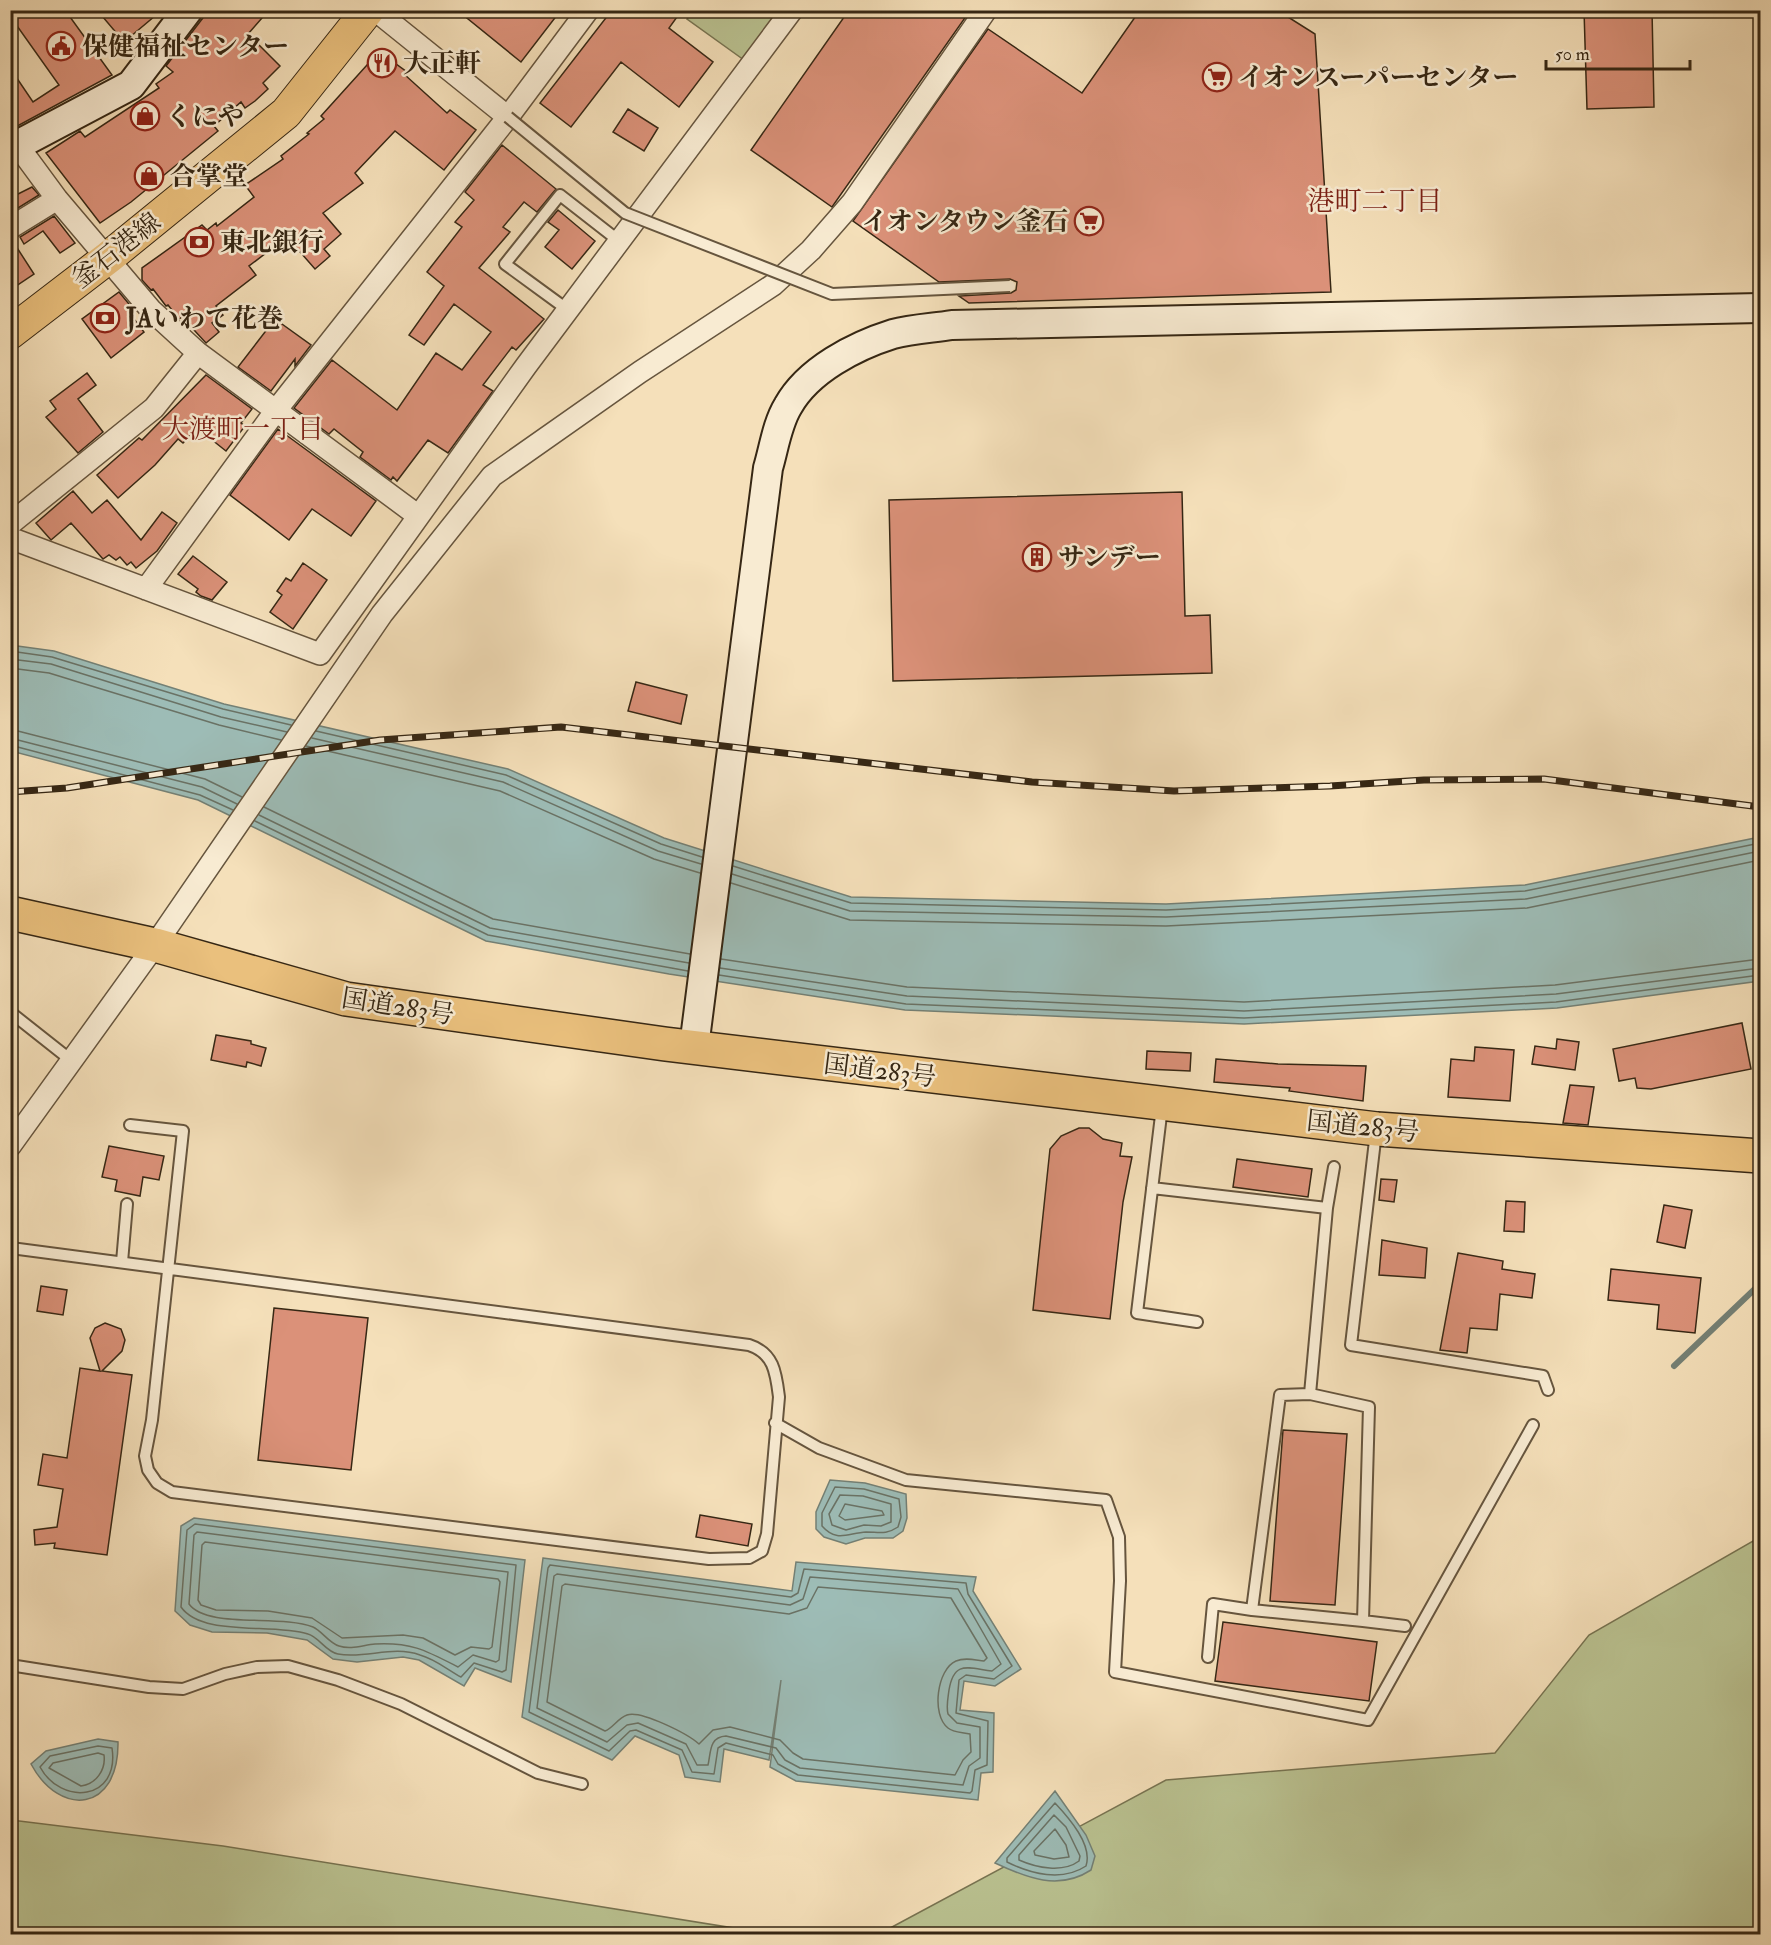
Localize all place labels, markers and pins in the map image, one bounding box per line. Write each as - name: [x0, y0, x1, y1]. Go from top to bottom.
- public building icon: 保健福祉センター: [45, 30, 77, 62]
- place label: 保健福祉センター: [82, 31, 289, 63]
- restaurant icon: 大正軒: [366, 47, 398, 79]
- place label: 大正軒: [403, 48, 481, 80]
- supermarket icon: イオンスーパーセンター: [1201, 61, 1233, 93]
- place label: イオンスーパーセンター: [1238, 62, 1518, 94]
- shop icon: くにや: [129, 100, 161, 132]
- place label: くにや: [166, 101, 244, 133]
- shop icon: 合掌堂: [133, 160, 165, 192]
- place label: 合掌堂: [170, 161, 248, 193]
- supermarket icon: イオンタウン釜石: [1073, 205, 1105, 237]
- place label: イオンタウン釜石: [862, 206, 1068, 238]
- bank icon: 東北銀行: [183, 226, 215, 258]
- place label: 東北銀行: [220, 227, 324, 259]
- bank icon: JAいわて花巻: [89, 302, 121, 334]
- place label: JAいわて花巻: [124, 303, 283, 335]
- building icon: サンデー: [1021, 541, 1053, 573]
- place label: サンデー: [1058, 542, 1161, 574]

